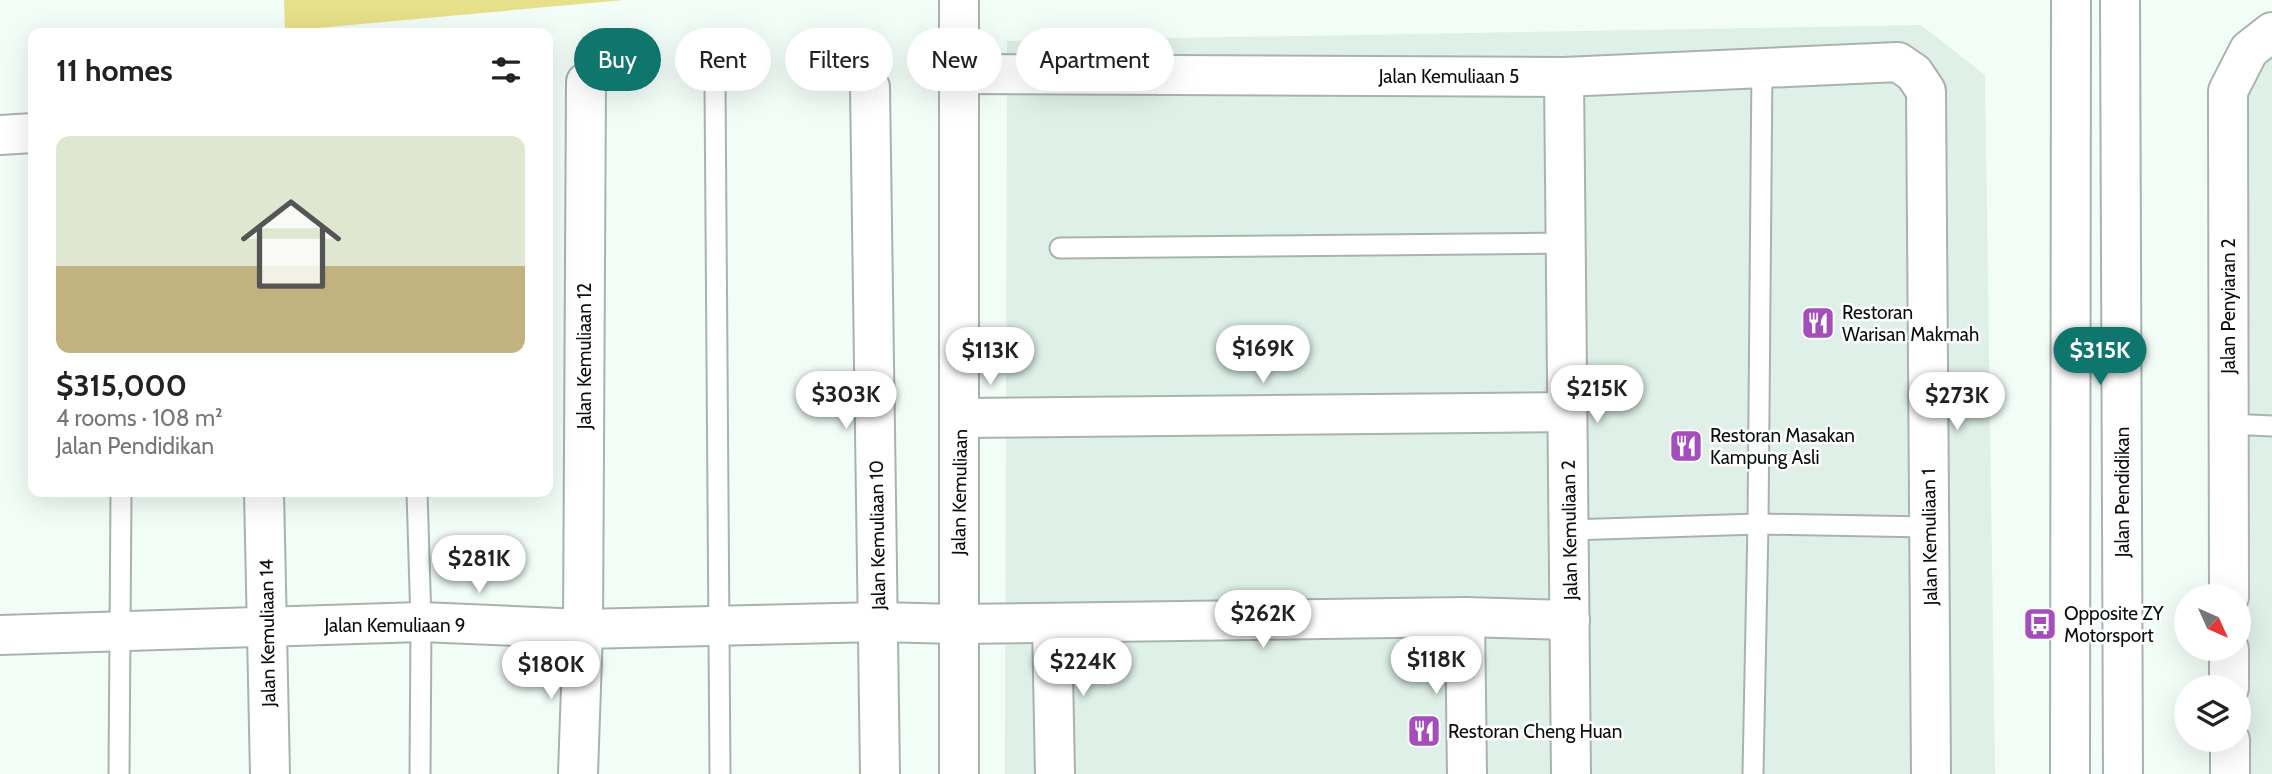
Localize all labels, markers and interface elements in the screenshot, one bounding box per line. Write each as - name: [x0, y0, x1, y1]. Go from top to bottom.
- chip: Buy: [574, 28, 661, 91]
- chip: Rent: [675, 28, 771, 91]
- chip: Filters: [785, 28, 893, 91]
- chip: New: [907, 28, 1002, 91]
- chip: Apartment: [1016, 28, 1174, 91]
- icon: filters: [487, 51, 525, 89]
- text: 11 homes: [56, 52, 173, 89]
- street label: Jalan Kemuliaan 5: [1378, 65, 1519, 88]
- icon: home: [228, 181, 354, 307]
- street label: Jalan Penyiaran 2: [2217, 238, 2240, 375]
- street label: Jalan Kemuliaan 12: [573, 283, 596, 430]
- place label: Restoran Warisan Makmah: [1842, 301, 1979, 346]
- restaurant icon: Restoran Warisan Makmah: [1799, 304, 1837, 342]
- pin: $169K: [1214, 326, 1312, 385]
- pin: $113K: [941, 328, 1039, 387]
- pin: $315K: [2051, 328, 2149, 387]
- text: $169K: [1232, 334, 1294, 362]
- text: $113K: [961, 336, 1019, 364]
- text: $315K: [2070, 336, 2131, 364]
- pin: $215K: [1548, 366, 1646, 425]
- text: $315,000: [56, 367, 187, 404]
- pin: $303K: [797, 372, 895, 431]
- pin: $273K: [1908, 372, 2006, 432]
- text: $215K: [1567, 374, 1627, 402]
- text: $303K: [812, 380, 880, 408]
- text: $273K: [1925, 381, 1989, 409]
- text: 4 rooms · 108 m²: [56, 404, 223, 432]
- place label: Restoran Masakan Kampung Asli: [1710, 424, 1855, 469]
- restaurant icon: Restoran Masakan Kampung Asli: [1667, 427, 1705, 465]
- street label: Jalan Pendidikan: [2111, 427, 2134, 558]
- street label: Jalan Kemuliaan: [947, 429, 972, 556]
- text: Jalan Pendidikan: [56, 432, 214, 460]
- street label: Jalan Kemuliaan 10: [865, 460, 890, 611]
- street label: Jalan Kemuliaan 2: [1557, 460, 1582, 601]
- street label: Jalan Kemuliaan 1: [1917, 469, 1942, 606]
- pin: $281K: [430, 536, 528, 595]
- text: $281K: [448, 544, 510, 572]
- street label: Jalan Kemuliaan 14: [255, 559, 280, 708]
- north arrow: [2174, 584, 2250, 662]
- map controls: [2174, 584, 2251, 752]
- pin: $262K: [1214, 590, 1312, 650]
- text: $262K: [1230, 599, 1296, 627]
- place label: Opposite ZY Motorsport: [2064, 602, 2164, 647]
- bus stop icon: Opposite ZY Motorsport: [2021, 605, 2059, 643]
- street label: Jalan Kemuliaan 9: [323, 614, 466, 637]
- pin: $118K: [1387, 636, 1485, 696]
- pin: $224K: [1034, 638, 1132, 698]
- pin: $180K: [502, 642, 600, 701]
- text: $118K: [1407, 645, 1465, 673]
- text: $224K: [1050, 647, 1116, 675]
- text: $180K: [518, 650, 584, 678]
- button: layers: [2174, 675, 2251, 752]
- restaurant icon: Restoran Cheng Huan: [1405, 712, 1443, 750]
- place label: Restoran Cheng Huan: [1448, 720, 1622, 743]

